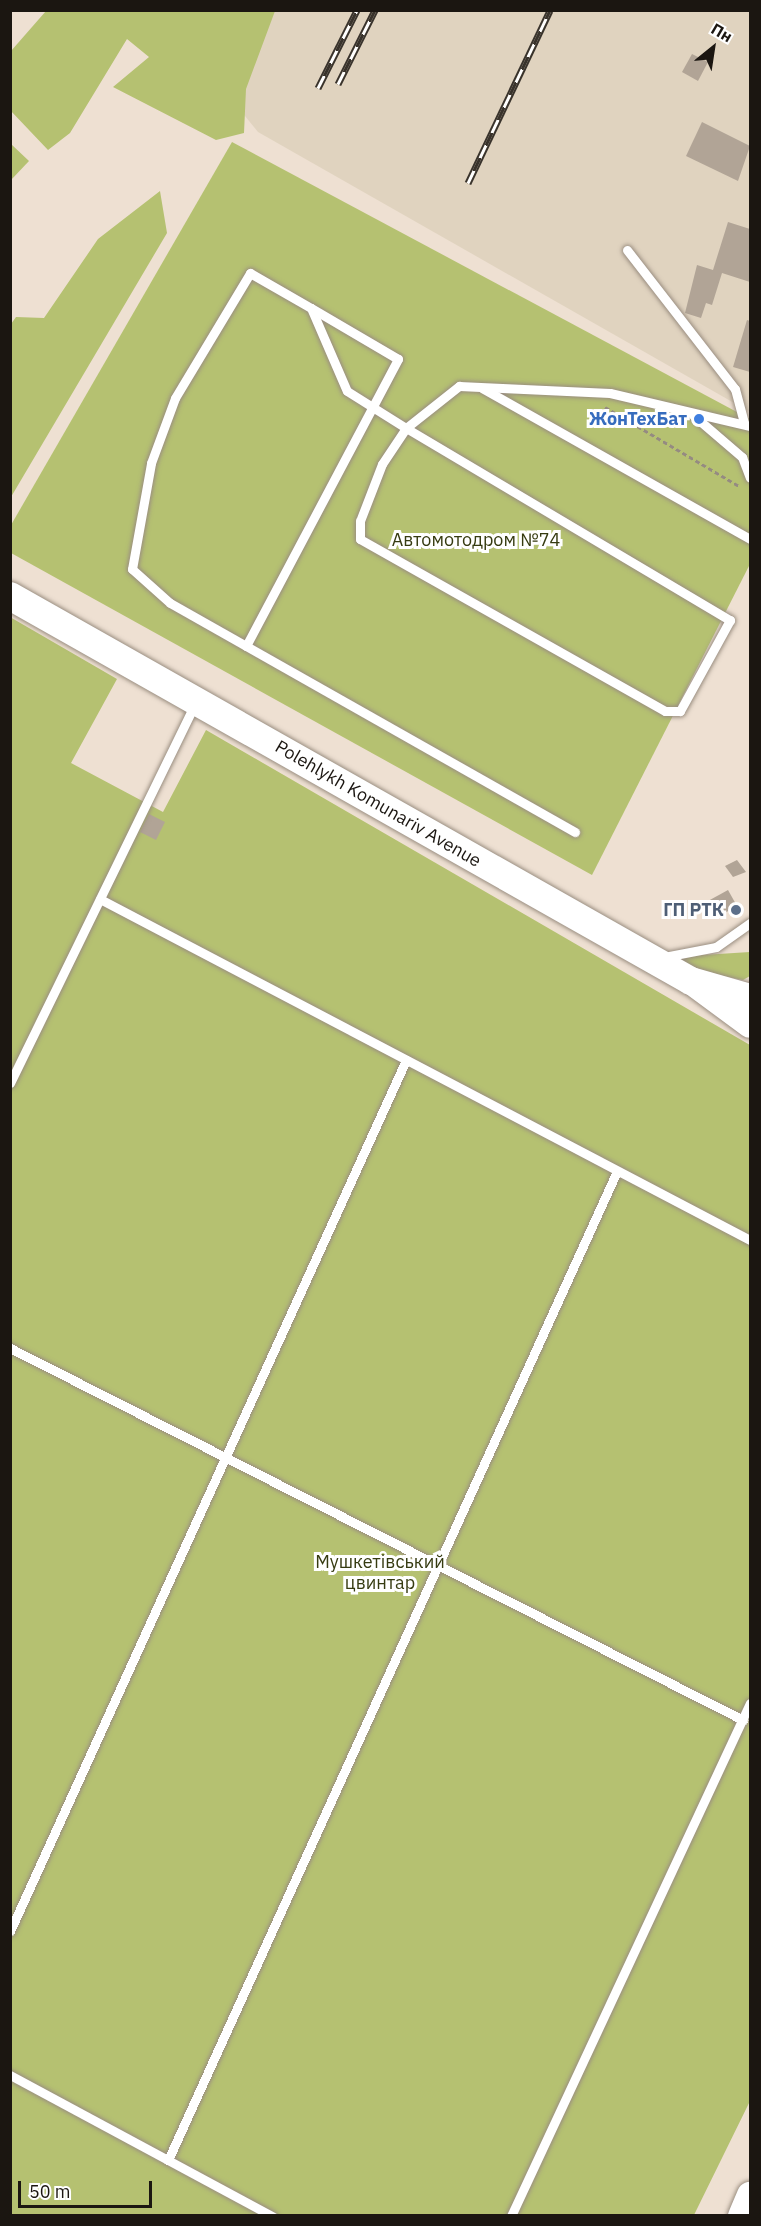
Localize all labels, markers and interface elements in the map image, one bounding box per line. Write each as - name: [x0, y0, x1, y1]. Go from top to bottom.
- north arrow: [683, 18, 743, 78]
- text: Пн: [708, 18, 736, 46]
- place label: ЖонТехБат: [589, 408, 687, 430]
- marker: ЖонТехБат: [692, 412, 706, 426]
- park label: Автомотодром №74: [392, 529, 560, 551]
- street label: Polehlykh Komunariv Avenue: [271, 736, 485, 872]
- place label: ГП РТК: [663, 899, 724, 921]
- marker: ГП РТК: [729, 903, 743, 917]
- park label: Мушкетівський цвинтар: [315, 1552, 445, 1594]
- scale bar: [21, 2169, 154, 2207]
- text: 50 m: [29, 2180, 71, 2203]

